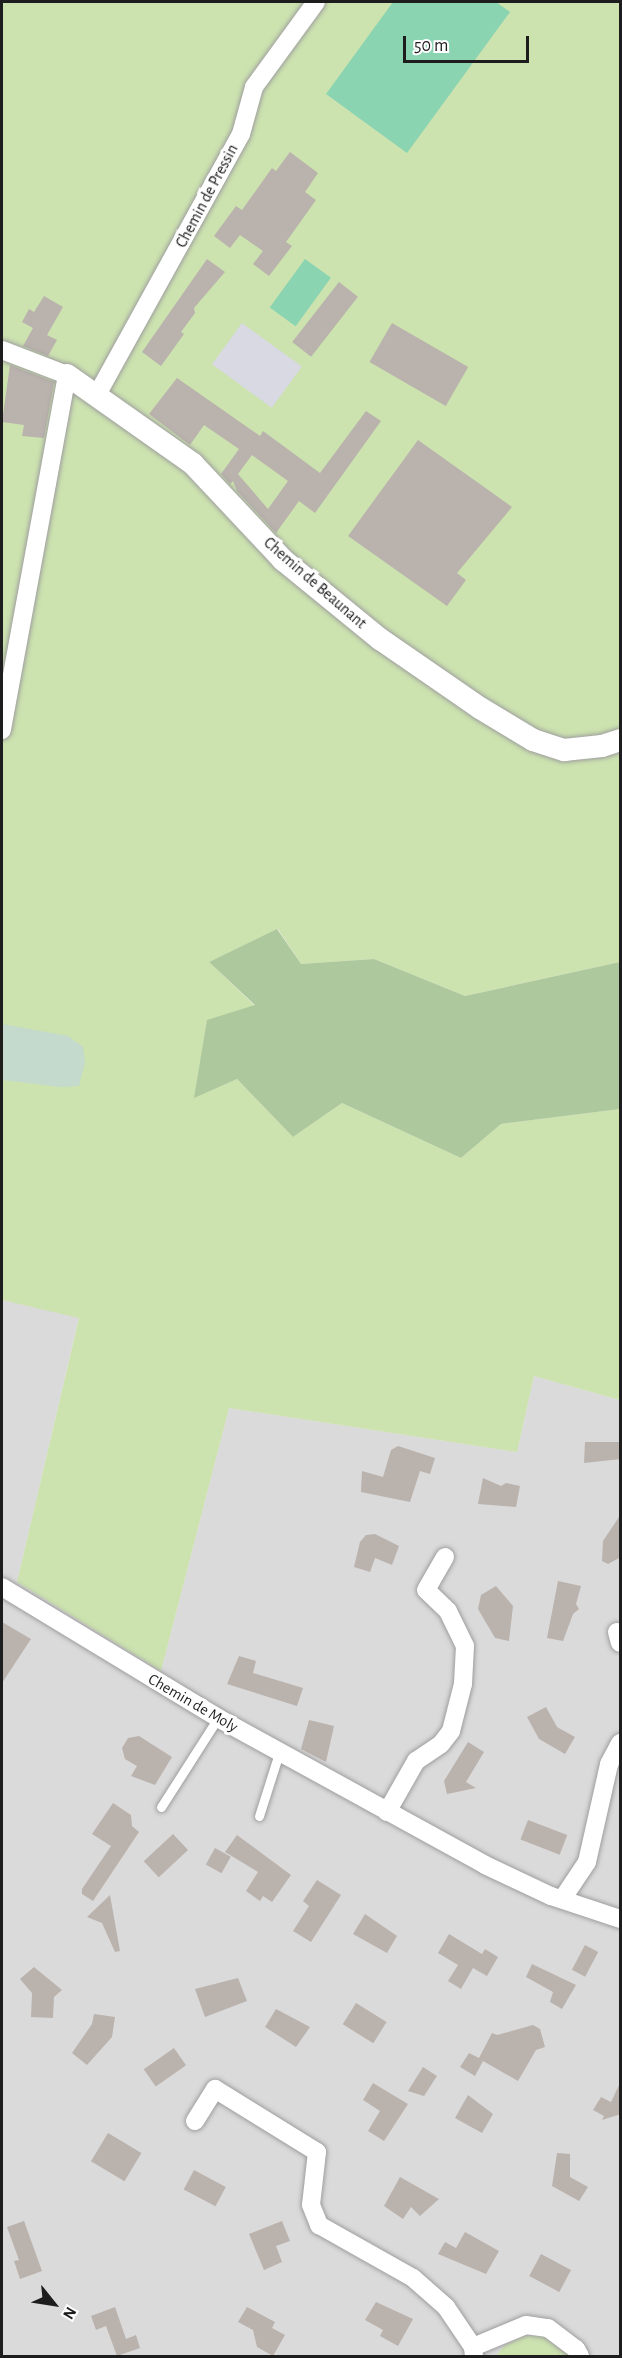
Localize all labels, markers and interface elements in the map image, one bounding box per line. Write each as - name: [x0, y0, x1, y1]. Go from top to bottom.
- scale bar: [406, 24, 532, 62]
- text: 50 m: [414, 37, 448, 55]
- street label: Chemin de Pressin: [172, 141, 242, 251]
- street label: Chemin de Beaunant: [260, 533, 370, 633]
- street label: Chemin de Moly: [145, 1669, 241, 1737]
- north arrow: [24, 2274, 84, 2334]
- text: N: [60, 2304, 79, 2322]

